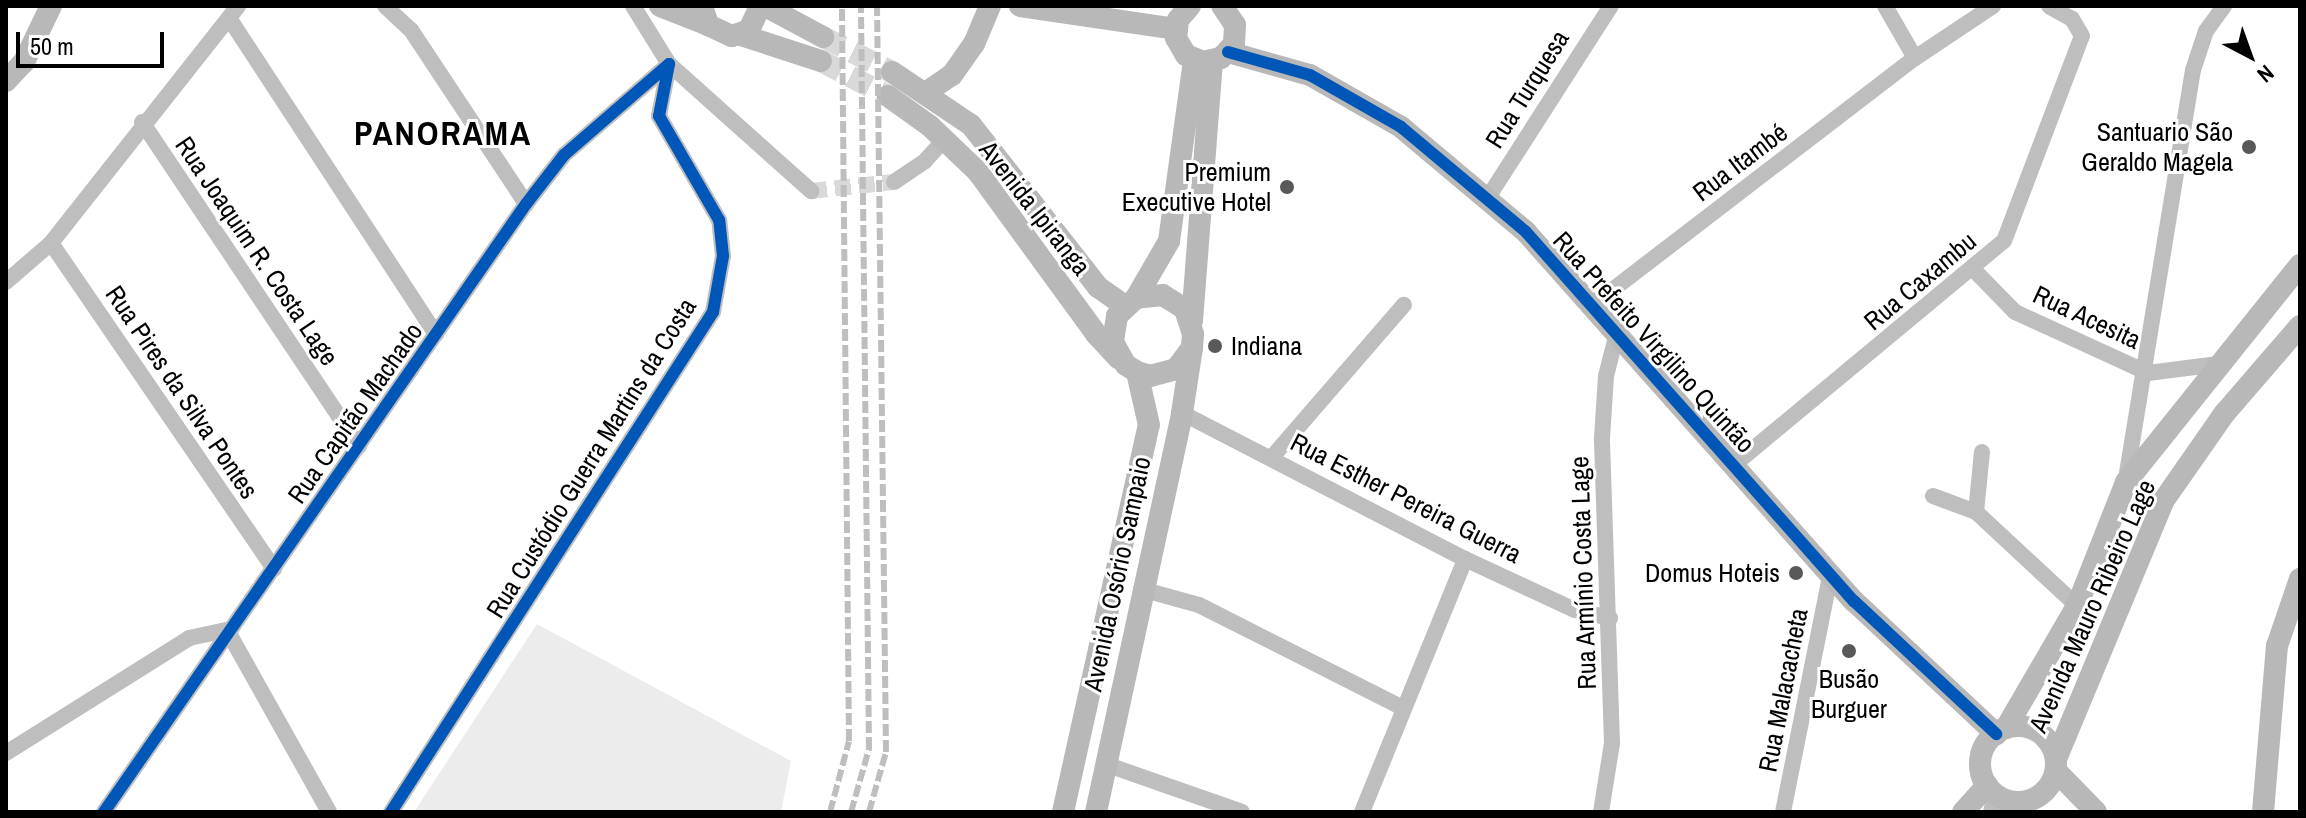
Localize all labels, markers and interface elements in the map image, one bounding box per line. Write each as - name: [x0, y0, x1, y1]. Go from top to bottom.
- scale bar: [20, 16, 168, 66]
- north arrow: [2210, 16, 2290, 96]
- street label: Rua Turquesa: [1478, 24, 1576, 154]
- text: 50 m: [30, 30, 74, 62]
- text: N: [2251, 59, 2281, 90]
- district label: PANORAMA: [354, 114, 532, 154]
- street label: Rua Itambé: [1687, 116, 1793, 208]
- place label: Santuario São Geraldo Magela: [2081, 116, 2233, 178]
- street label: Rua Joaquim R. Costa Lage: [169, 131, 345, 371]
- street label: Avenida Ipiranga: [973, 135, 1097, 281]
- marker: Santuario São Geraldo Magela: [2240, 138, 2258, 156]
- place label: Premium Executive Hotel: [1122, 156, 1271, 218]
- marker: Premium Executive Hotel: [1278, 178, 1296, 196]
- street label: Rua Prefeito Virgilino Quintão: [1547, 225, 1761, 459]
- street label: Rua Caxambu: [1858, 225, 1982, 337]
- street label: Rua Acesita: [2028, 278, 2146, 356]
- street label: Rua Pires da Silva Pontes: [99, 280, 265, 504]
- street label: Rua Custódio Guerra Martins da Costa: [479, 292, 703, 624]
- street label: Rua Capitão Machado: [281, 317, 429, 509]
- place label: Indiana: [1231, 330, 1302, 362]
- marker: Indiana: [1206, 337, 1224, 355]
- street label: Rua Esther Pereira Guerra: [1285, 426, 1527, 570]
- street label: Avenida Osório Sampaio: [1077, 454, 1157, 694]
- street label: Rua Armínio Costa Lage: [1563, 455, 1603, 691]
- street label: Avenida Mauro Ribeiro Lage: [2022, 475, 2162, 737]
- place label: Domus Hoteis: [1645, 557, 1780, 589]
- marker: Domus Hoteis: [1787, 564, 1805, 582]
- street label: Rua Malacacheta: [1752, 606, 1814, 774]
- marker: Busão Burguer: [1840, 642, 1858, 660]
- place label: Busão Burguer: [1811, 663, 1887, 724]

